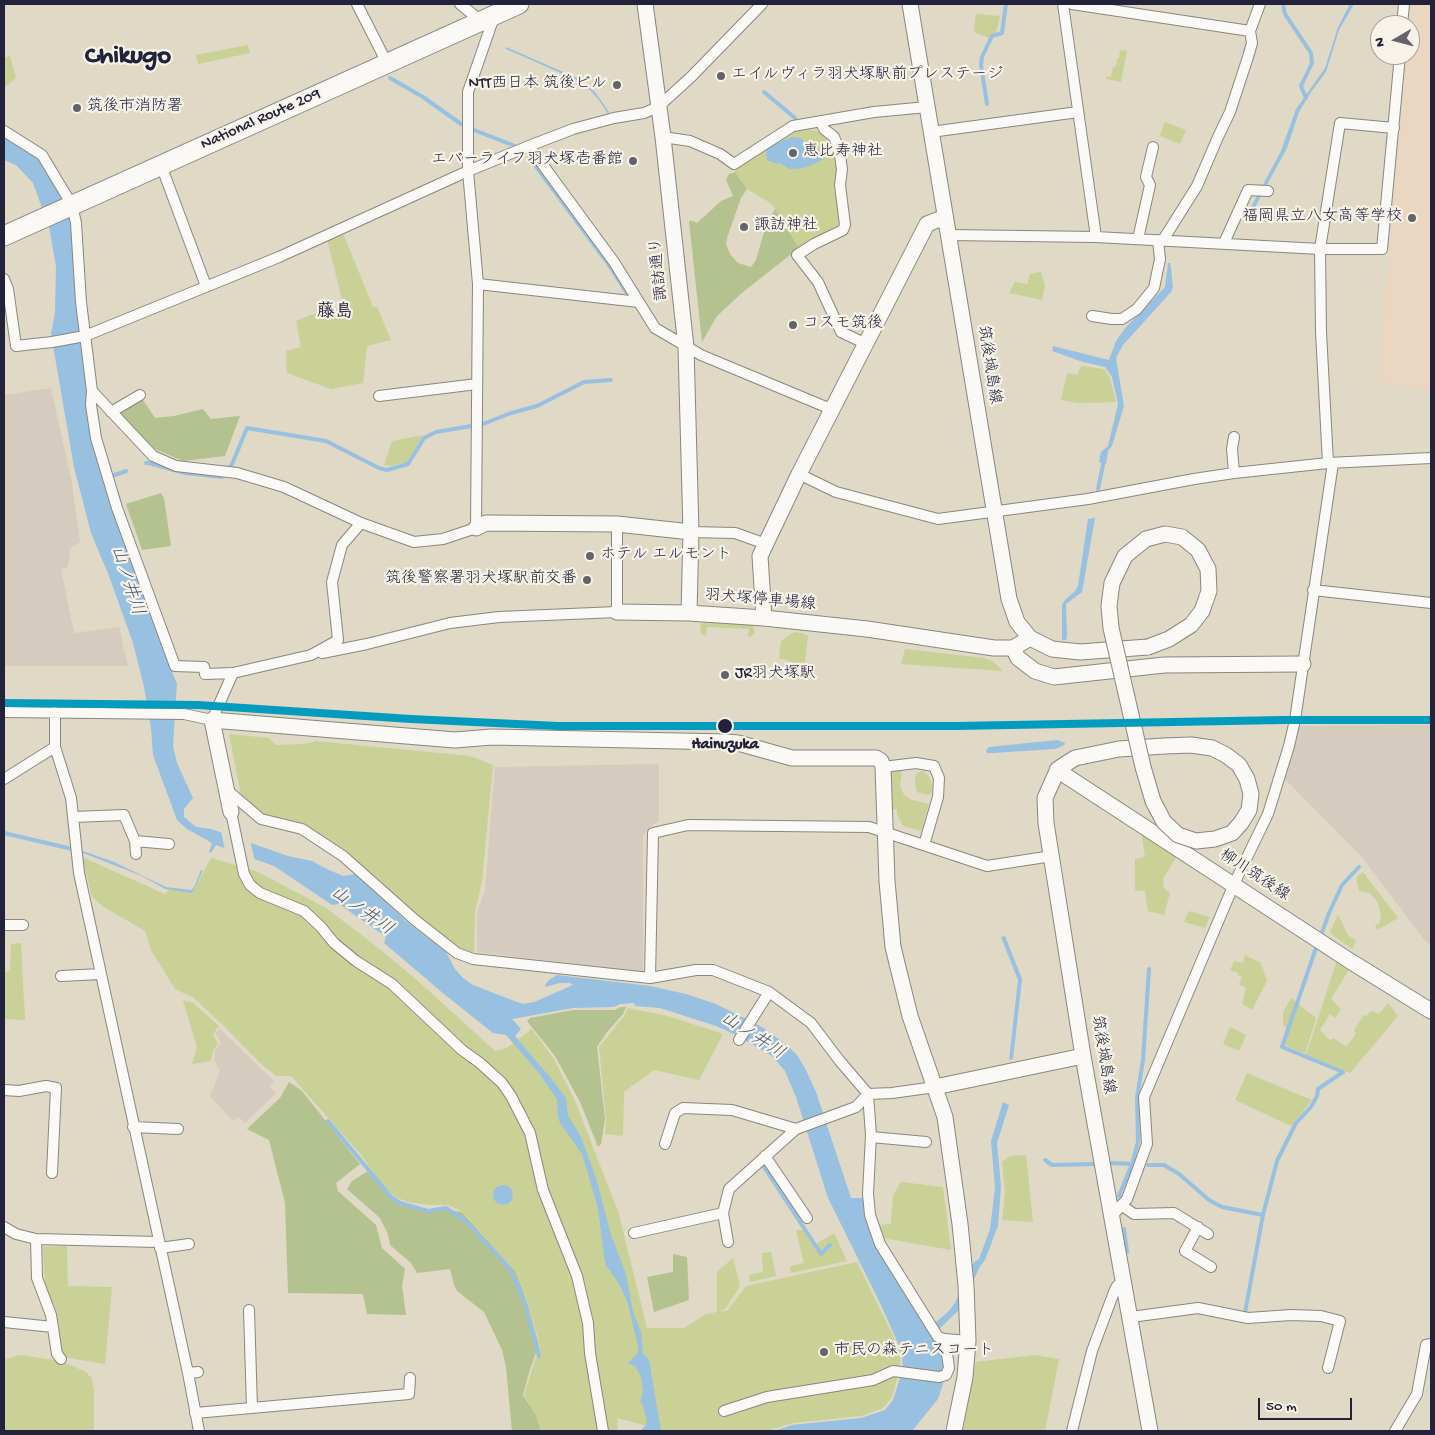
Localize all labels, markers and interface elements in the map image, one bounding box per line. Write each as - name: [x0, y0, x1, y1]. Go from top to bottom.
- north arrow: [1370, 15, 1420, 65]
- text: N: [1372, 36, 1390, 48]
- district label: Chikugo: [85, 42, 171, 74]
- place label: エイルヴィラ羽犬塚駅前プレステージ: [731, 66, 1003, 86]
- marker: エイルヴィラ羽犬塚駅前プレステージ: [715, 70, 727, 82]
- place label: NTT西日本 筑後ビル: [468, 75, 607, 95]
- marker: NTT西日本 筑後ビル: [611, 79, 623, 91]
- street label: National Route 209: [198, 85, 324, 155]
- place label: 筑後市消防署: [87, 98, 183, 118]
- marker: 筑後市消防署: [71, 102, 83, 114]
- place label: 恵比寿神社: [803, 143, 883, 163]
- marker: 恵比寿神社: [787, 147, 799, 159]
- place label: エバーライフ羽犬塚壱番館: [431, 151, 623, 171]
- marker: エバーライフ羽犬塚壱番館: [627, 155, 639, 167]
- place label: 福岡県立八女高等学校: [1242, 208, 1402, 228]
- marker: 福岡県立八女高等学校: [1406, 212, 1418, 224]
- place label: 諏訪神社: [754, 217, 818, 237]
- marker: 諏訪神社: [738, 221, 750, 233]
- street label: 諏訪通り: [647, 236, 673, 302]
- district label: 藤島: [317, 302, 353, 324]
- place label: コスモ筑後: [803, 315, 883, 335]
- marker: コスモ筑後: [787, 319, 799, 331]
- street label: 筑後城島線: [972, 324, 1004, 406]
- water label: 山ノ井川: [105, 543, 147, 619]
- place label: ホテル エルモント: [600, 546, 732, 566]
- marker: ホテル エルモント: [584, 550, 596, 562]
- place label: 筑後警察署羽犬塚駅前交番: [385, 570, 577, 590]
- marker: 筑後警察署羽犬塚駅前交番: [581, 574, 593, 586]
- street label: 羽犬塚停車場線: [703, 587, 817, 615]
- place label: JR羽犬塚駅: [735, 665, 816, 685]
- marker: JR羽犬塚駅: [719, 669, 731, 681]
- marker: Hainuzuka: [716, 717, 734, 735]
- place label: Hainuzuka: [691, 736, 759, 756]
- street label: 柳川筑後線: [1215, 846, 1293, 906]
- water label: 山ノ井川: [325, 883, 397, 941]
- water label: 山ノ井川: [716, 1008, 788, 1066]
- street label: 筑後城島線: [1086, 1014, 1118, 1096]
- place label: 市民の森テニスコート: [834, 1342, 994, 1362]
- marker: 市民の森テニスコート: [818, 1346, 830, 1358]
- scale bar: [1260, 1388, 1354, 1420]
- text: 50 m: [1266, 1398, 1297, 1416]

